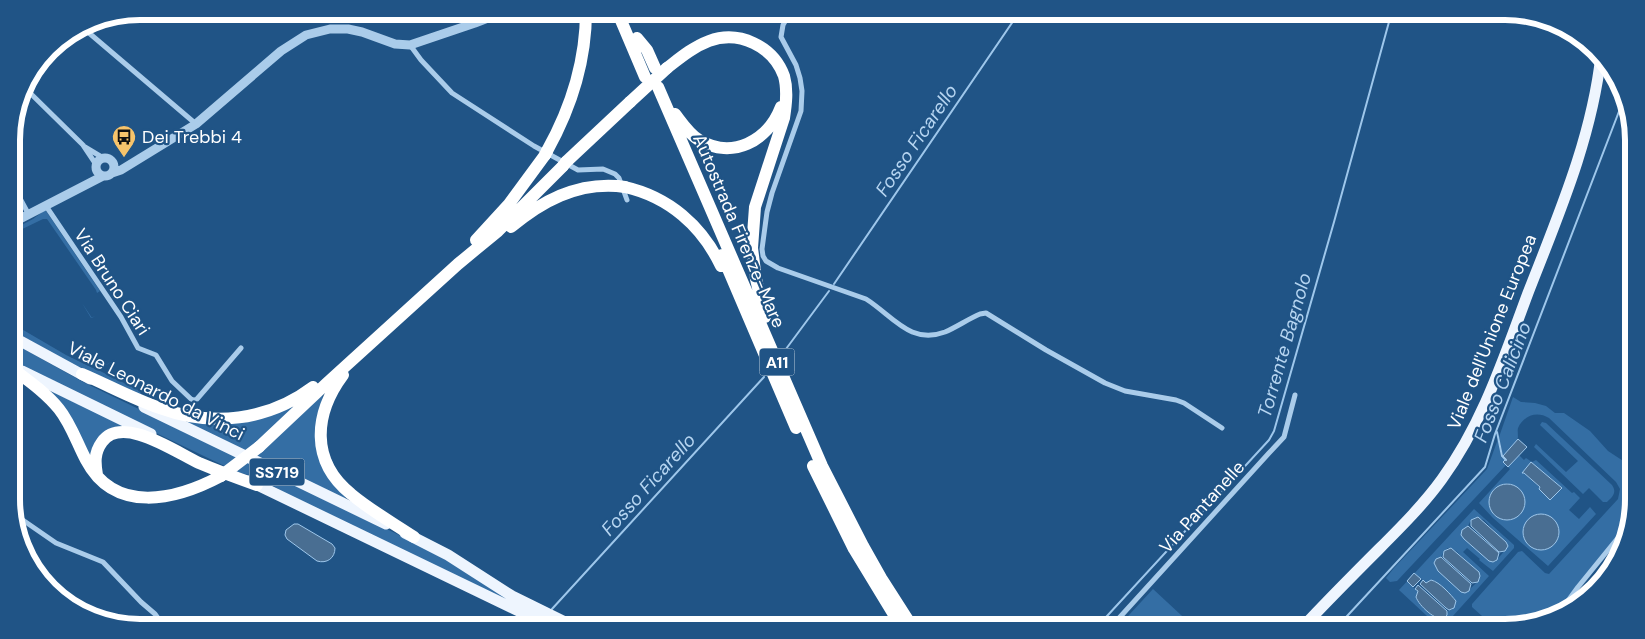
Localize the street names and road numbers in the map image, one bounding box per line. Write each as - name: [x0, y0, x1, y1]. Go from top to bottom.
- street label: Autostrada Firenze-Mare: [687, 131, 791, 331]
- street label: Via Bruno Ciari: [69, 224, 155, 340]
- street label: Viale dell'Unione Europea: [1442, 231, 1542, 433]
- street label: Viale Leonardo da Vinci: [63, 336, 249, 446]
- road number: A11: [760, 348, 794, 376]
- street label: Via Pantanelle: [1154, 456, 1250, 558]
- road number: SS719: [250, 458, 304, 486]

